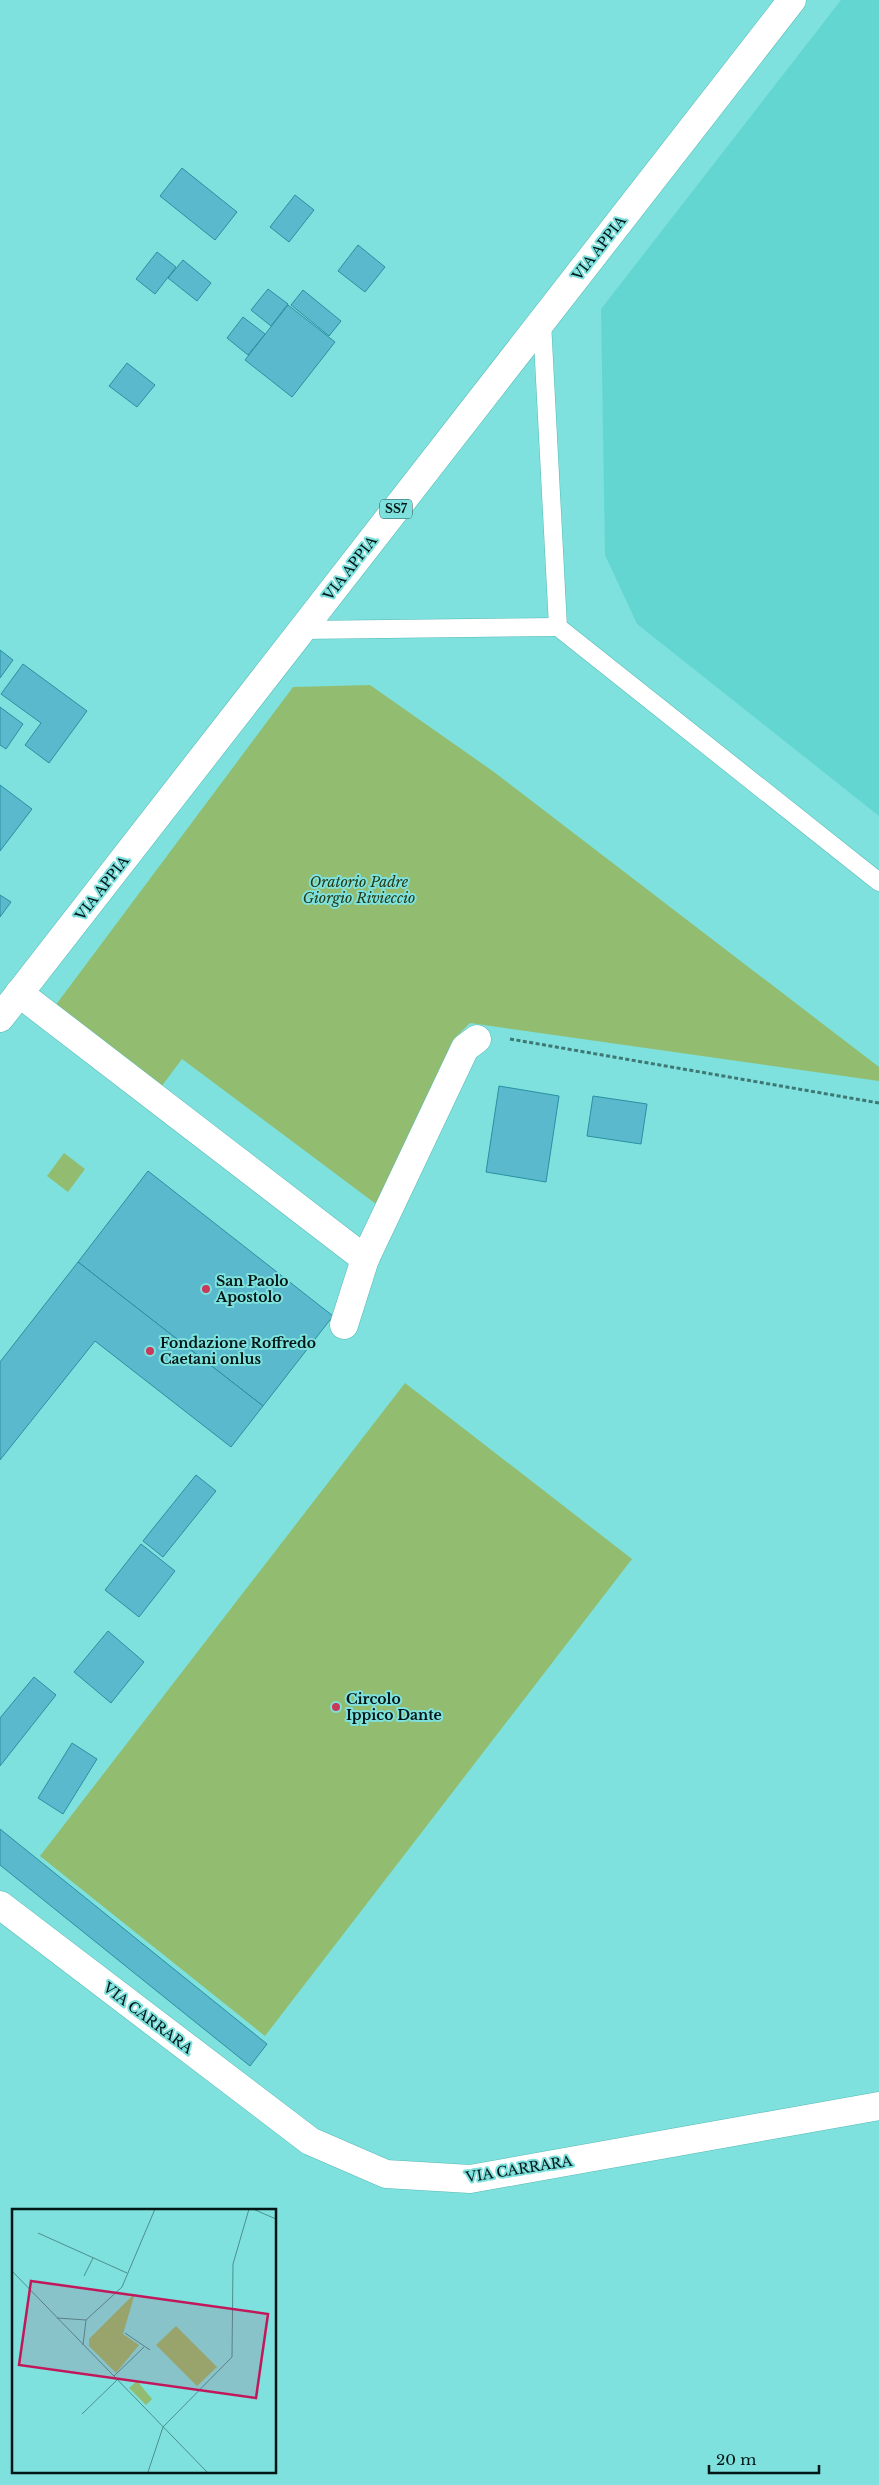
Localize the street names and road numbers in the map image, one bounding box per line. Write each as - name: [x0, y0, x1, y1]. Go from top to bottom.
- street label: VIA APPIA: [568, 212, 630, 285]
- road number: SS7: [380, 499, 412, 518]
- street label: VIA APPIA: [319, 532, 381, 605]
- street label: VIA APPIA: [71, 852, 133, 925]
- street label: VIA CARRARA: [99, 1978, 197, 2058]
- street label: VIA CARRARA: [463, 2152, 574, 2186]

